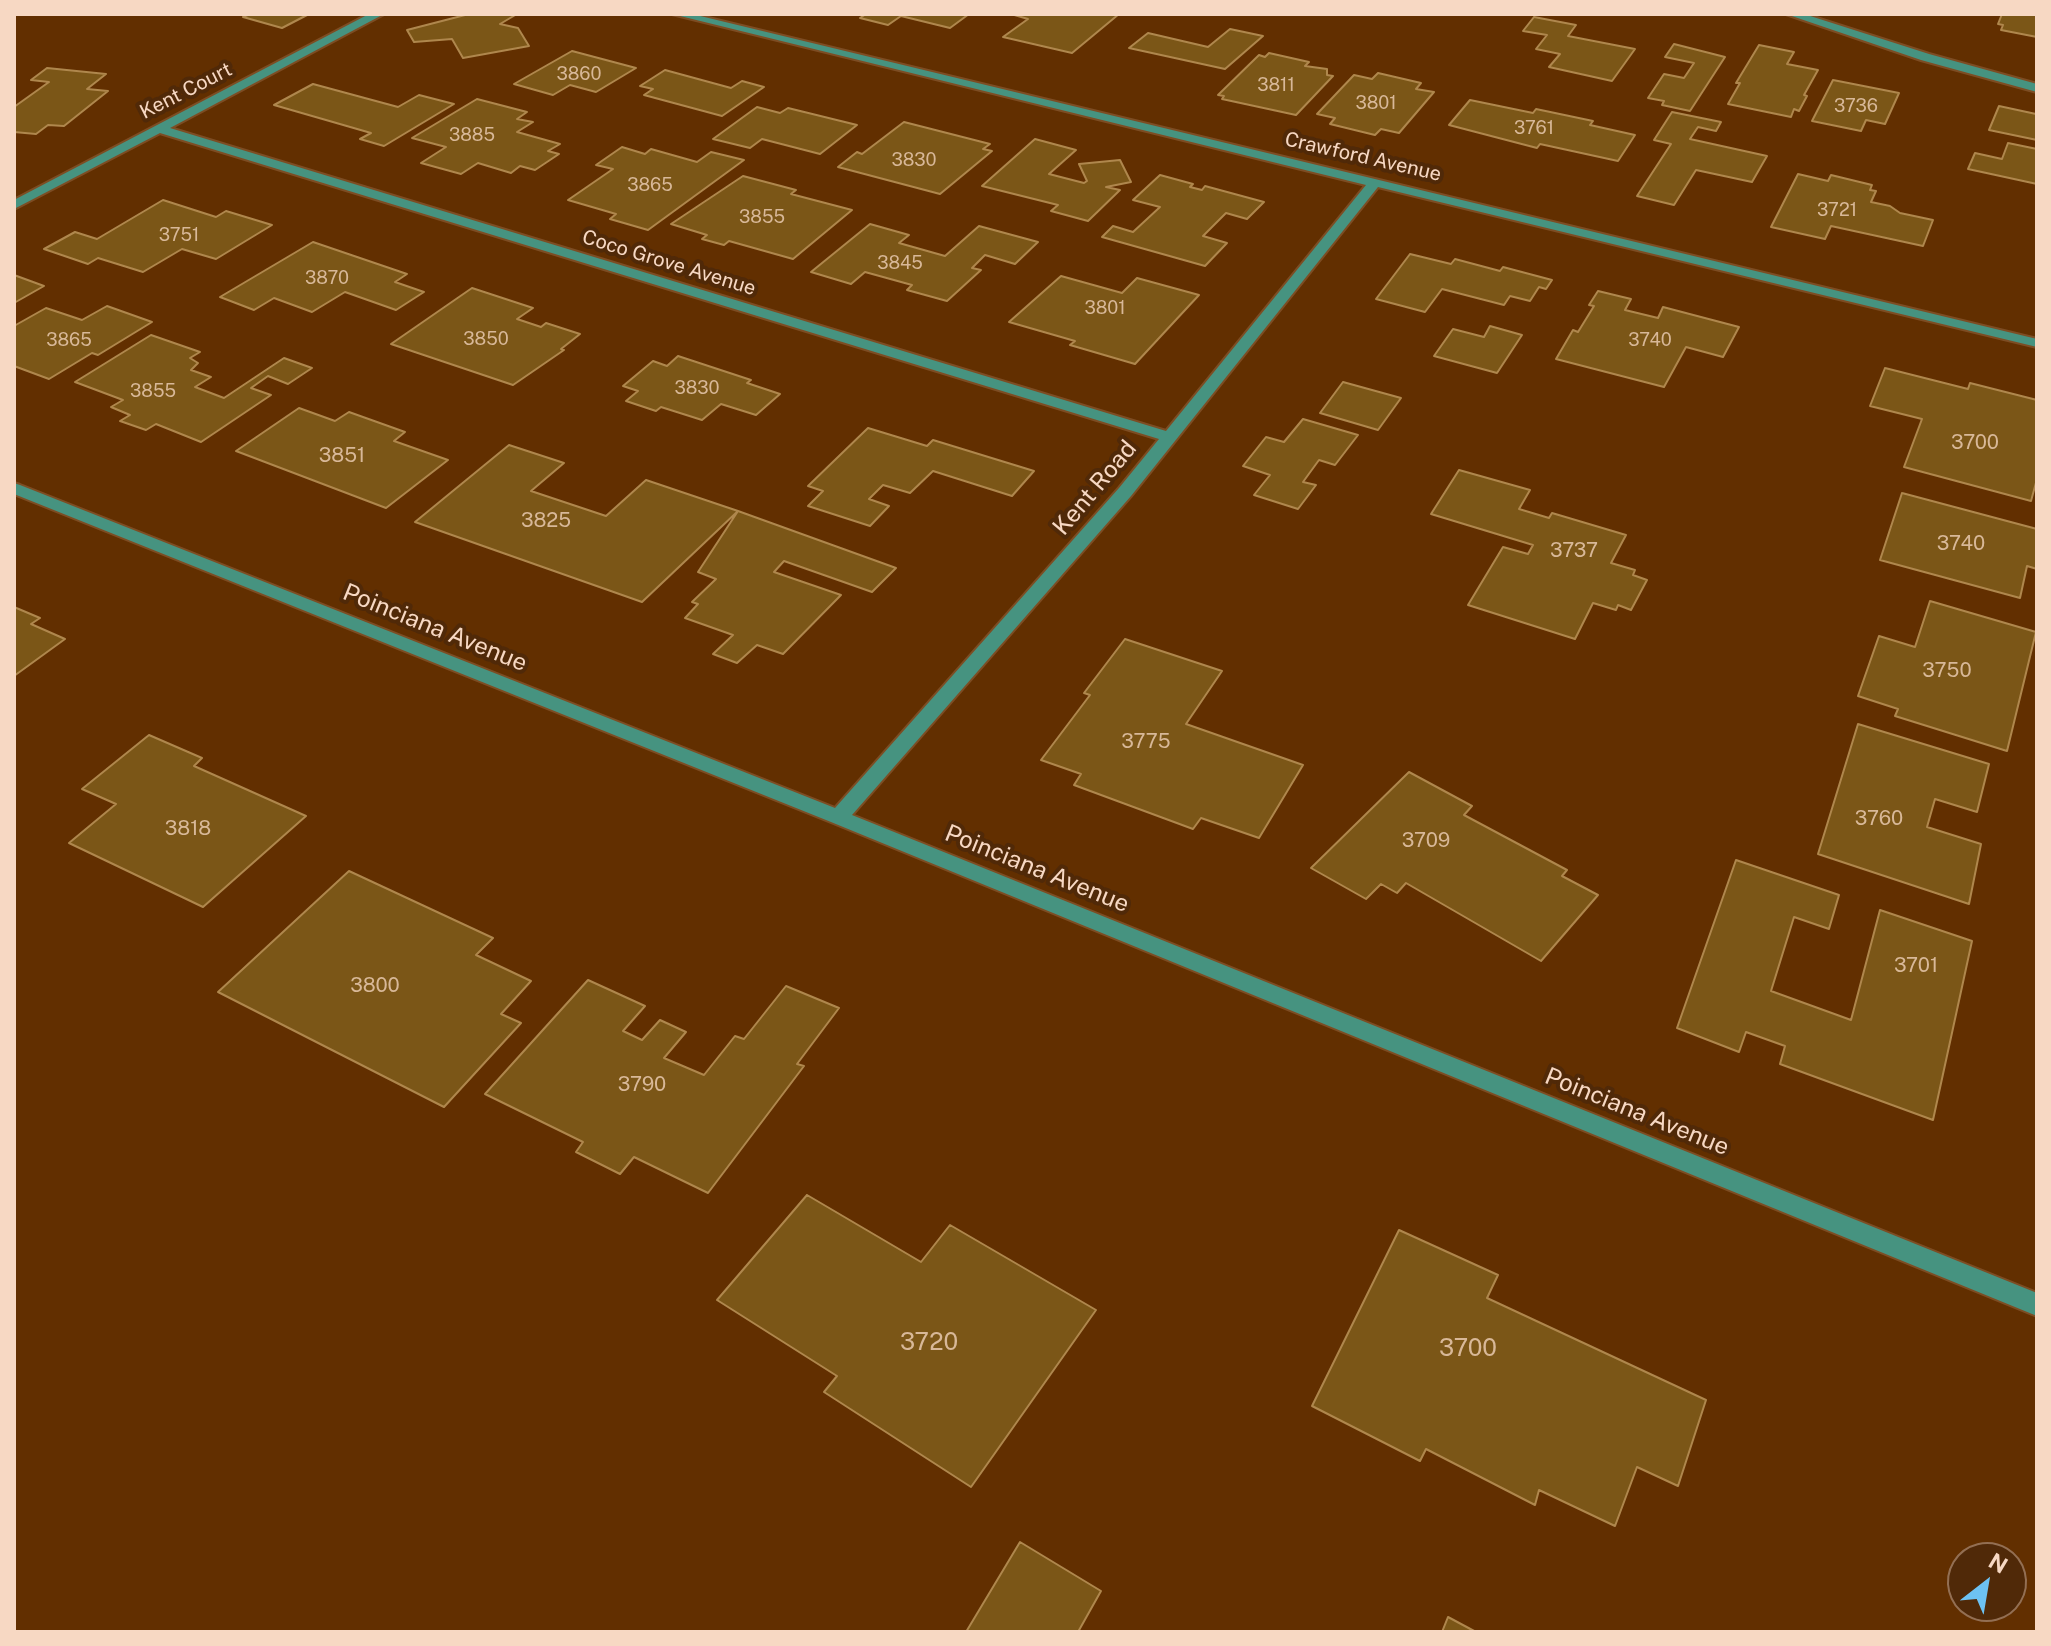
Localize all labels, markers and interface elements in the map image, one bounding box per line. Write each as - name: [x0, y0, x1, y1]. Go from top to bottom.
- street label: Kent Court: [136, 58, 236, 124]
- house number: 3860: [557, 63, 601, 85]
- house number: 3811: [1257, 74, 1295, 96]
- house number: 3801: [1355, 92, 1397, 114]
- house number: 3736: [1834, 95, 1878, 117]
- house number: 3761: [1514, 117, 1554, 139]
- house number: 3885: [449, 124, 495, 146]
- street label: Crawford Avenue: [1282, 127, 1444, 187]
- house number: 3830: [892, 149, 936, 171]
- house number: 3865: [627, 174, 673, 196]
- house number: 3721: [1817, 199, 1857, 221]
- house number: 3855: [739, 206, 785, 228]
- house number: 3751: [159, 224, 199, 246]
- street label: Coco Grove Avenue: [579, 225, 759, 301]
- house number: 3845: [877, 252, 923, 274]
- house number: 3870: [305, 267, 349, 289]
- house number: 3801: [1084, 297, 1126, 319]
- house number: 3850: [463, 328, 509, 350]
- house number: 3865: [46, 329, 92, 351]
- house number: 3740: [1628, 329, 1672, 351]
- house number: 3830: [675, 377, 719, 399]
- house number: 3855: [130, 380, 176, 402]
- house number: 3700: [1951, 431, 1999, 455]
- street label: Kent Road: [1047, 435, 1143, 541]
- house number: 3851: [319, 444, 365, 468]
- house number: 3825: [521, 509, 571, 533]
- house number: 3740: [1937, 532, 1985, 556]
- house number: 3737: [1550, 539, 1598, 563]
- street label: Poinciana Avenue: [339, 578, 531, 678]
- house number: 3750: [1922, 659, 1972, 683]
- house number: 3775: [1121, 730, 1171, 754]
- house number: 3760: [1855, 807, 1903, 831]
- house number: 3818: [165, 817, 211, 841]
- street label: Poinciana Avenue: [941, 819, 1133, 919]
- house number: 3709: [1402, 829, 1450, 853]
- house number: 3701: [1894, 954, 1938, 978]
- house number: 3800: [350, 974, 400, 998]
- street label: Poinciana Avenue: [1541, 1062, 1733, 1162]
- house number: 3790: [618, 1073, 666, 1097]
- house number: 3720: [900, 1329, 958, 1357]
- house number: 3700: [1439, 1335, 1497, 1363]
- north arrow: [1947, 1542, 2027, 1622]
- text: N: [1984, 1548, 2012, 1579]

